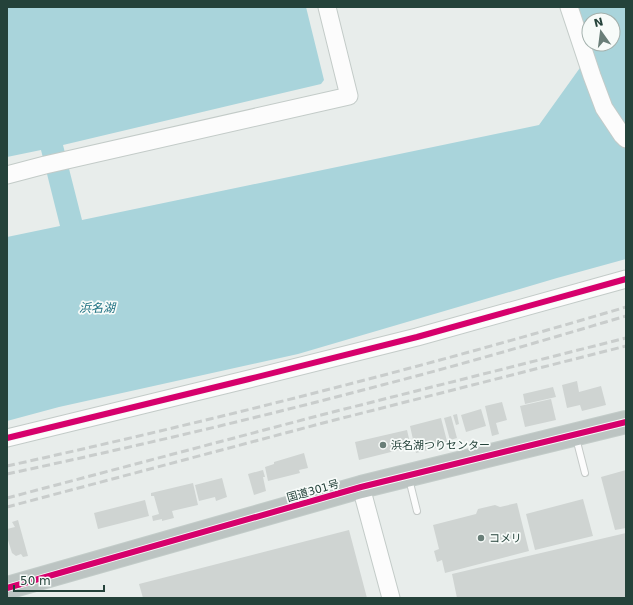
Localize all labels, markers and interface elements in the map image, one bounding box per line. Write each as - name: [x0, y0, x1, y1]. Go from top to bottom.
- north arrow: [581, 12, 621, 52]
- text: N: [593, 15, 605, 30]
- water label: 浜名湖: [79, 301, 117, 315]
- place label: 浜名湖つりセンター: [391, 439, 490, 452]
- marker: 浜名湖つりセンター: [378, 440, 388, 450]
- street label: 国道301号: [285, 477, 341, 505]
- place label: コメリ: [489, 532, 522, 545]
- marker: コメリ: [476, 533, 486, 543]
- scale bar: [14, 567, 104, 593]
- text: 50 m: [20, 574, 51, 588]

